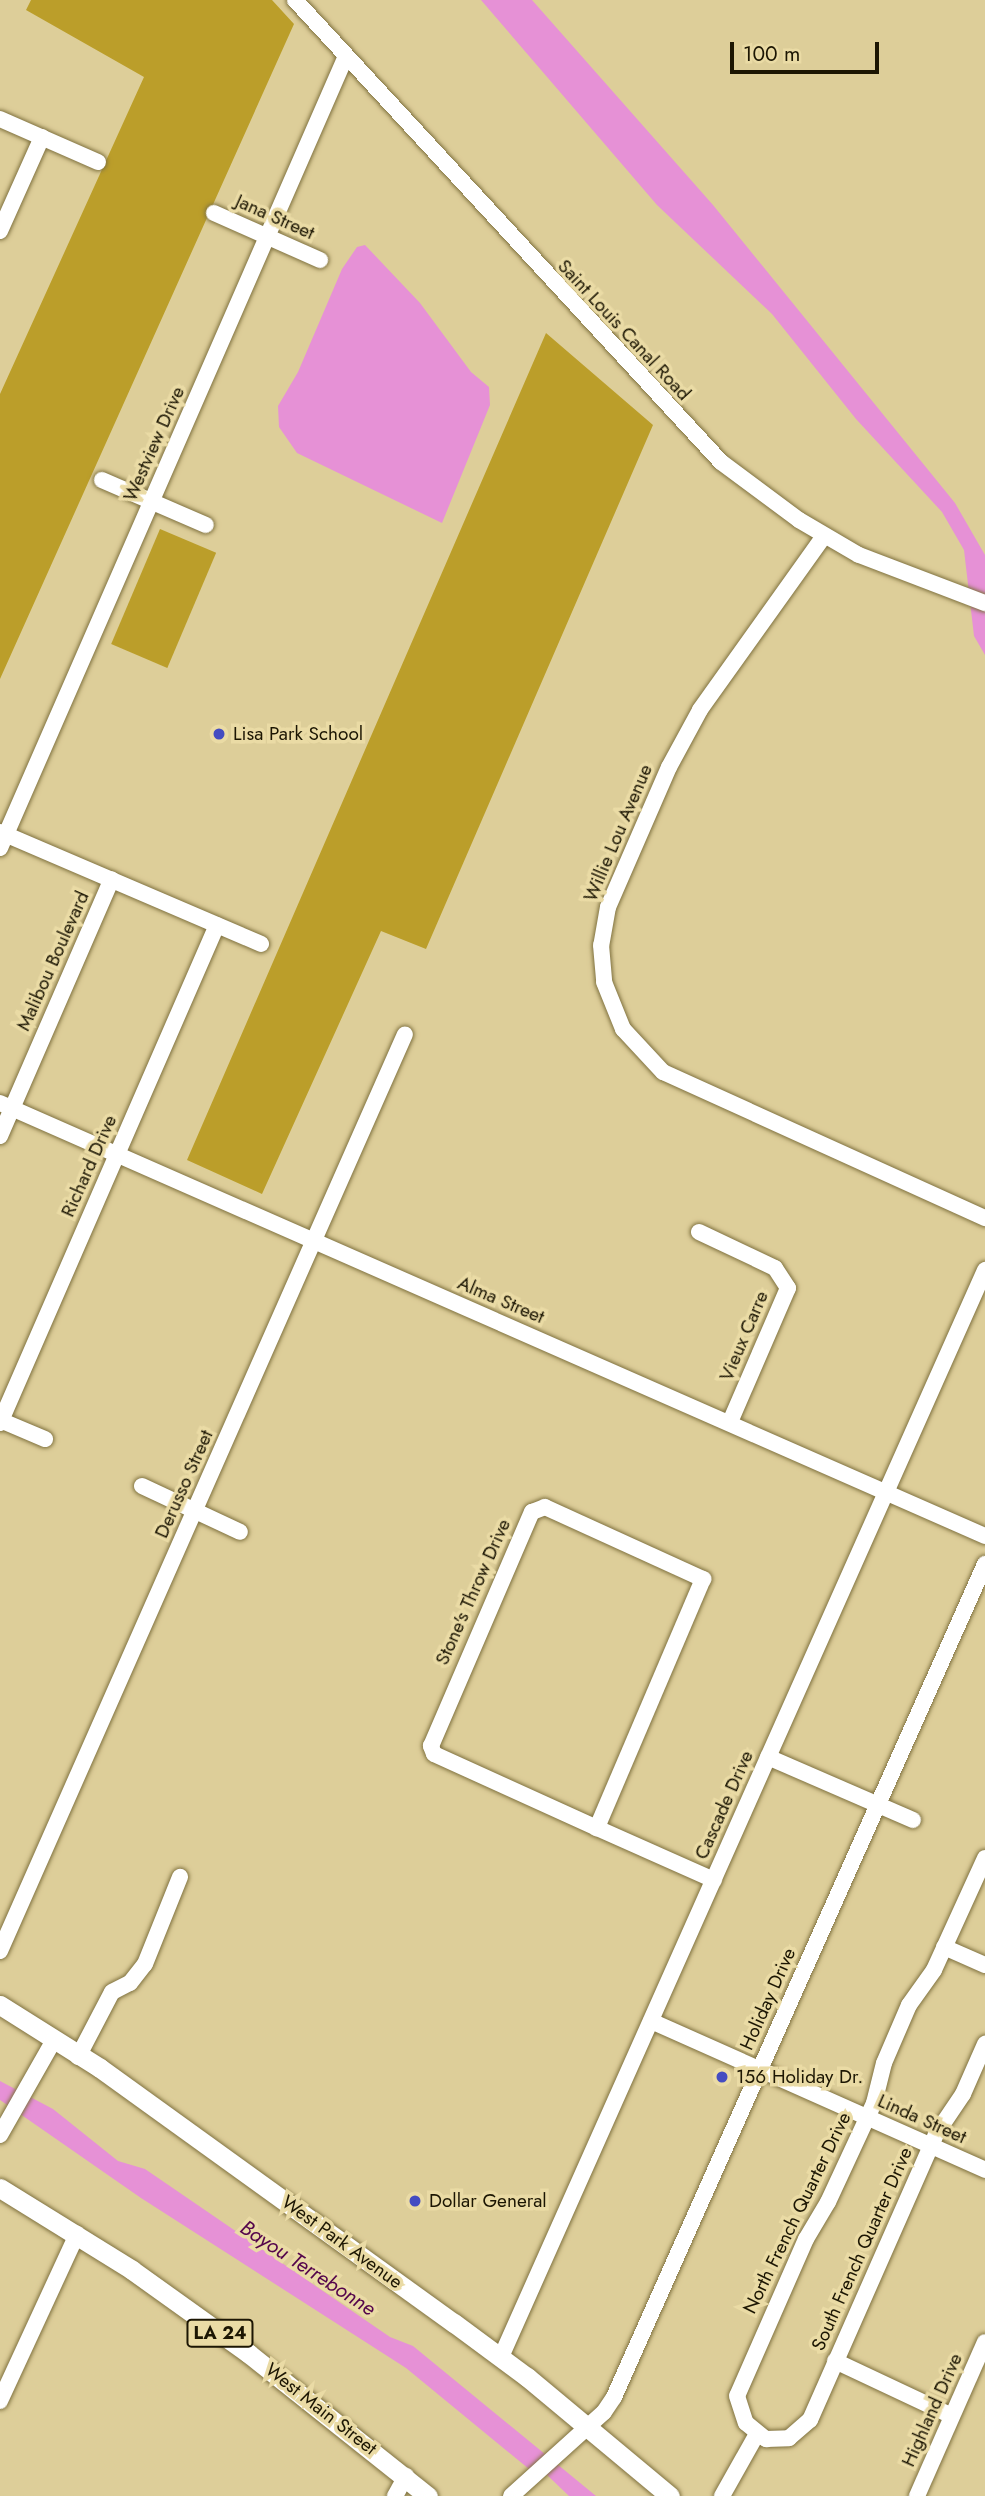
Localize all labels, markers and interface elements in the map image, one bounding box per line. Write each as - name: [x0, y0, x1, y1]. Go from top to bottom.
- scale bar: [733, 28, 882, 72]
- text: 100 m: [743, 39, 800, 69]
- street label: Jana Street: [232, 190, 318, 244]
- street label: Saint Louis Canal Road: [553, 255, 695, 405]
- street label: Westview Drive: [119, 383, 189, 505]
- place label: Lisa Park School: [233, 723, 363, 745]
- marker: Lisa Park School: [211, 726, 227, 742]
- street label: Willie Lou Avenue: [579, 761, 657, 905]
- street label: Malibou Boulevard: [12, 888, 94, 1034]
- street label: Richard Drive: [56, 1112, 122, 1220]
- street label: Alma Street: [454, 1272, 548, 1328]
- street label: Vieux Carre: [715, 1288, 773, 1384]
- street label: Derusso Street: [150, 1426, 218, 1542]
- street label: Stone's Throw Drive: [431, 1515, 515, 1669]
- street label: Cascade Drive: [690, 1747, 758, 1863]
- street label: Holiday Drive: [735, 1944, 801, 2054]
- place label: 156 Holiday Dr.: [736, 2066, 863, 2088]
- marker: 156 Holiday Dr.: [714, 2069, 730, 2085]
- street label: Linda Street: [874, 2089, 970, 2149]
- street label: North French Quarter Drive: [738, 2109, 856, 2317]
- street label: South French Quarter Drive: [807, 2144, 917, 2354]
- place label: Dollar General: [429, 2190, 547, 2212]
- street label: West Park Avenue: [277, 2191, 407, 2293]
- marker: Dollar General: [407, 2193, 423, 2209]
- water label: Bayou Terrebonne: [236, 2215, 380, 2321]
- road number: LA 24: [185, 2318, 255, 2348]
- street label: Highland Drive: [897, 2350, 967, 2470]
- street label: West Main Street: [261, 2358, 381, 2460]

